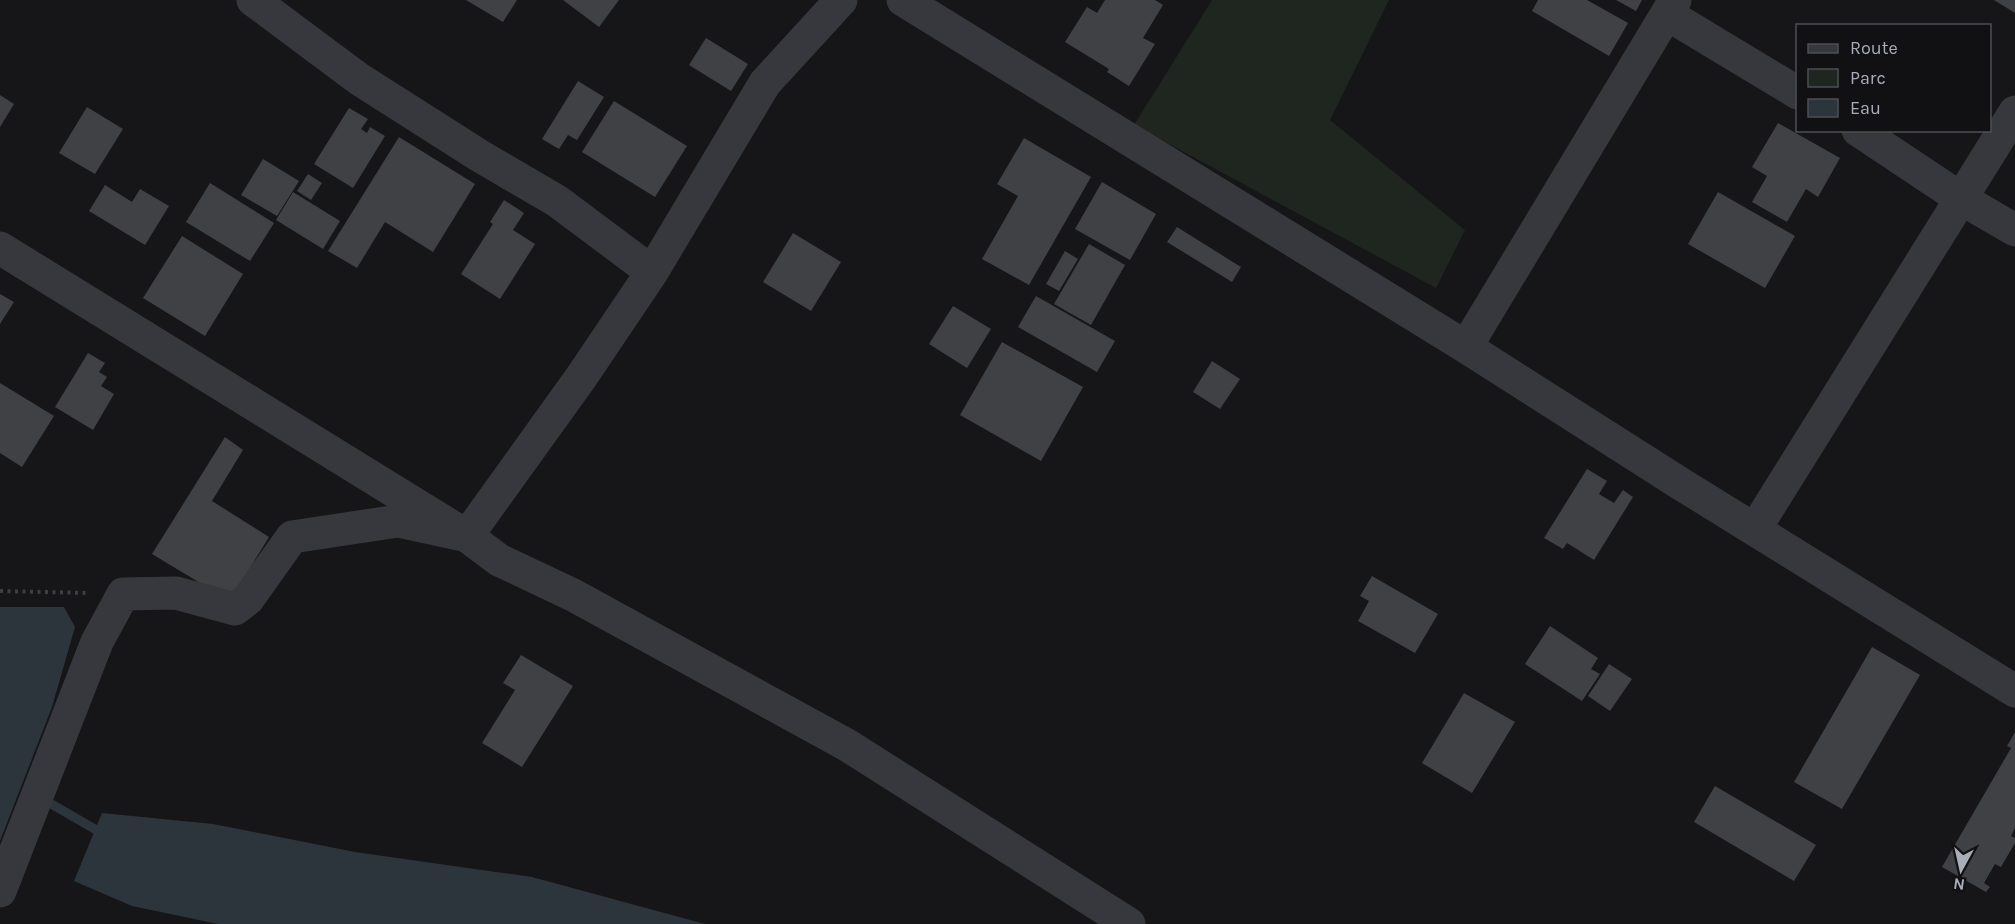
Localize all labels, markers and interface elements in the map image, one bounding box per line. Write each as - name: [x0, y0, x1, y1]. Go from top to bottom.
- legend: [1796, 24, 1991, 132]
- text: Route: [1850, 37, 1898, 59]
- text: Parc: [1850, 67, 1886, 89]
- text: Eau: [1850, 97, 1881, 119]
- north arrow: [1931, 840, 1991, 900]
- text: N: [1952, 874, 1966, 895]

